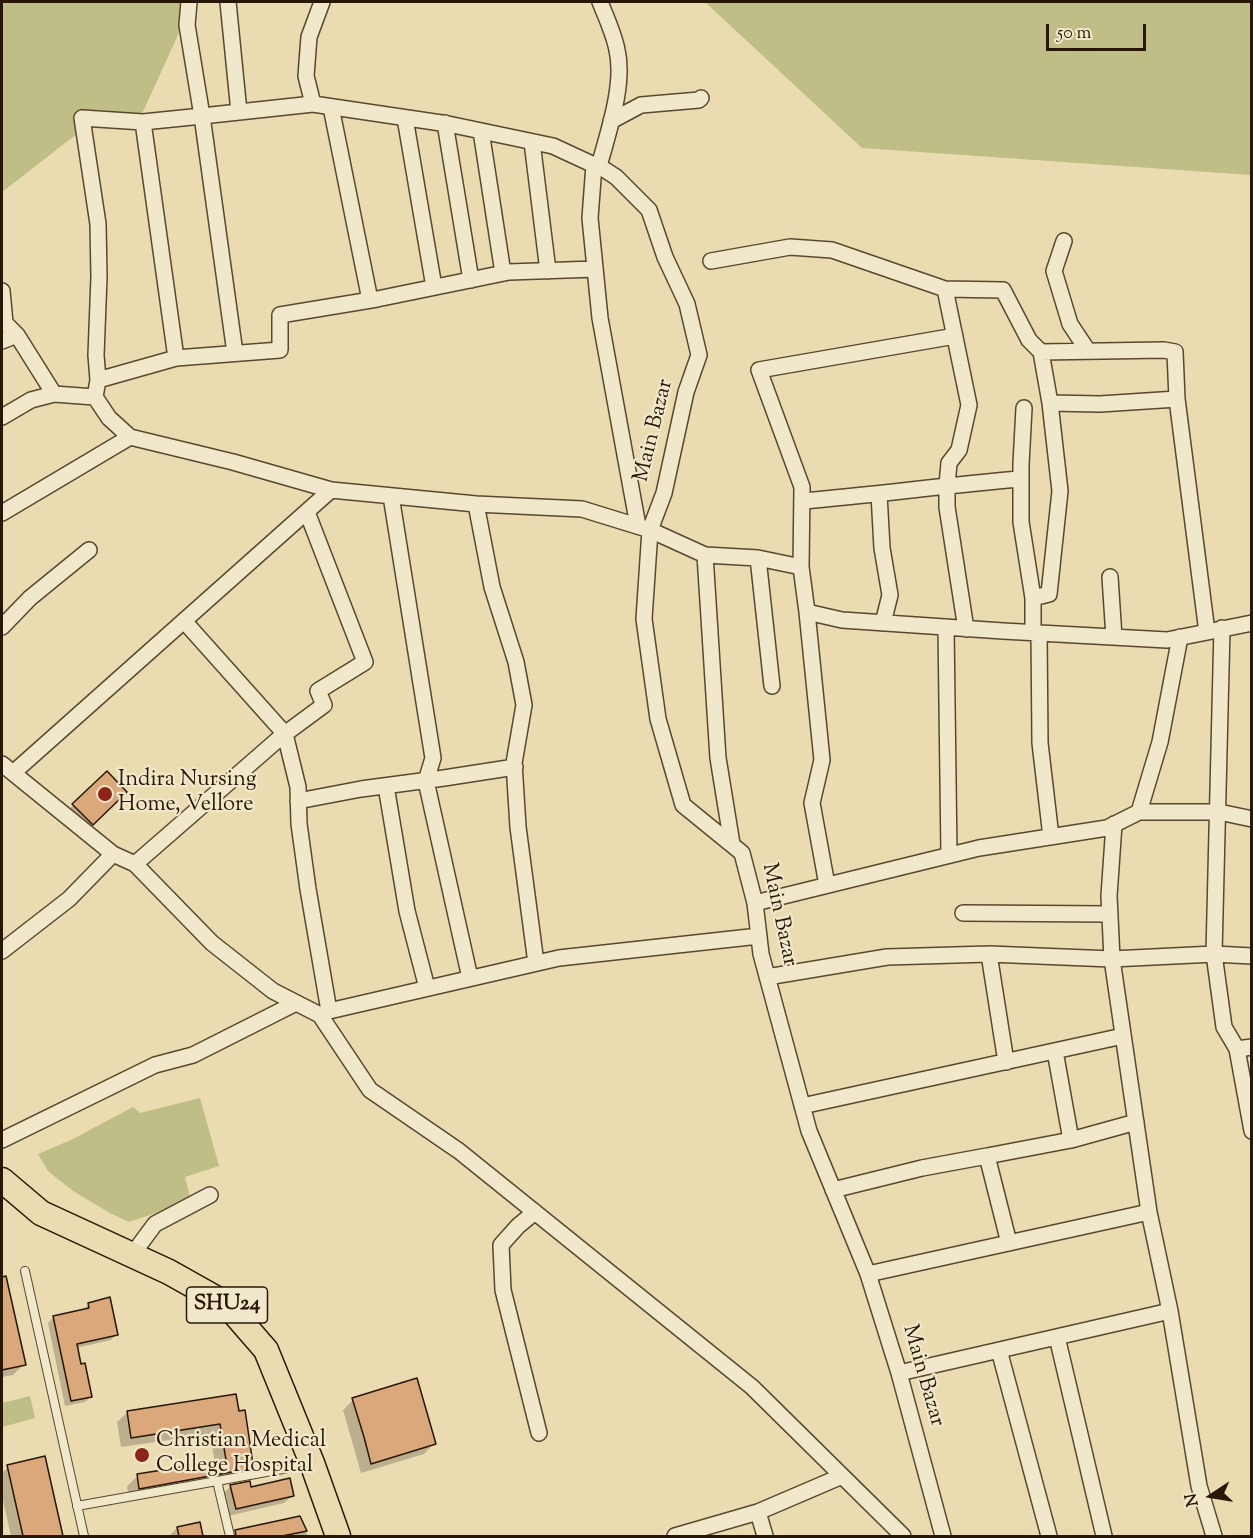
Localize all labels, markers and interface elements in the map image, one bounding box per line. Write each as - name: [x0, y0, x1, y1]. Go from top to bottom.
- scale bar: [1049, 12, 1150, 50]
- text: 50 m: [1057, 21, 1091, 47]
- street label: Main Bazar: [630, 377, 680, 485]
- place label: Indira Nursing Home, Vellore: [118, 768, 256, 819]
- marker: Indira Nursing Home, Vellore: [96, 785, 114, 803]
- street label: Main Bazar: [754, 861, 802, 969]
- road number: SHU24: [186, 1287, 268, 1323]
- street label: Main Bazar: [895, 1322, 949, 1430]
- place label: Christian Medical College Hospital: [156, 1429, 326, 1480]
- marker: Christian Medical College Hospital: [133, 1446, 151, 1464]
- north arrow: [1181, 1466, 1241, 1526]
- text: N: [1180, 1491, 1205, 1508]

